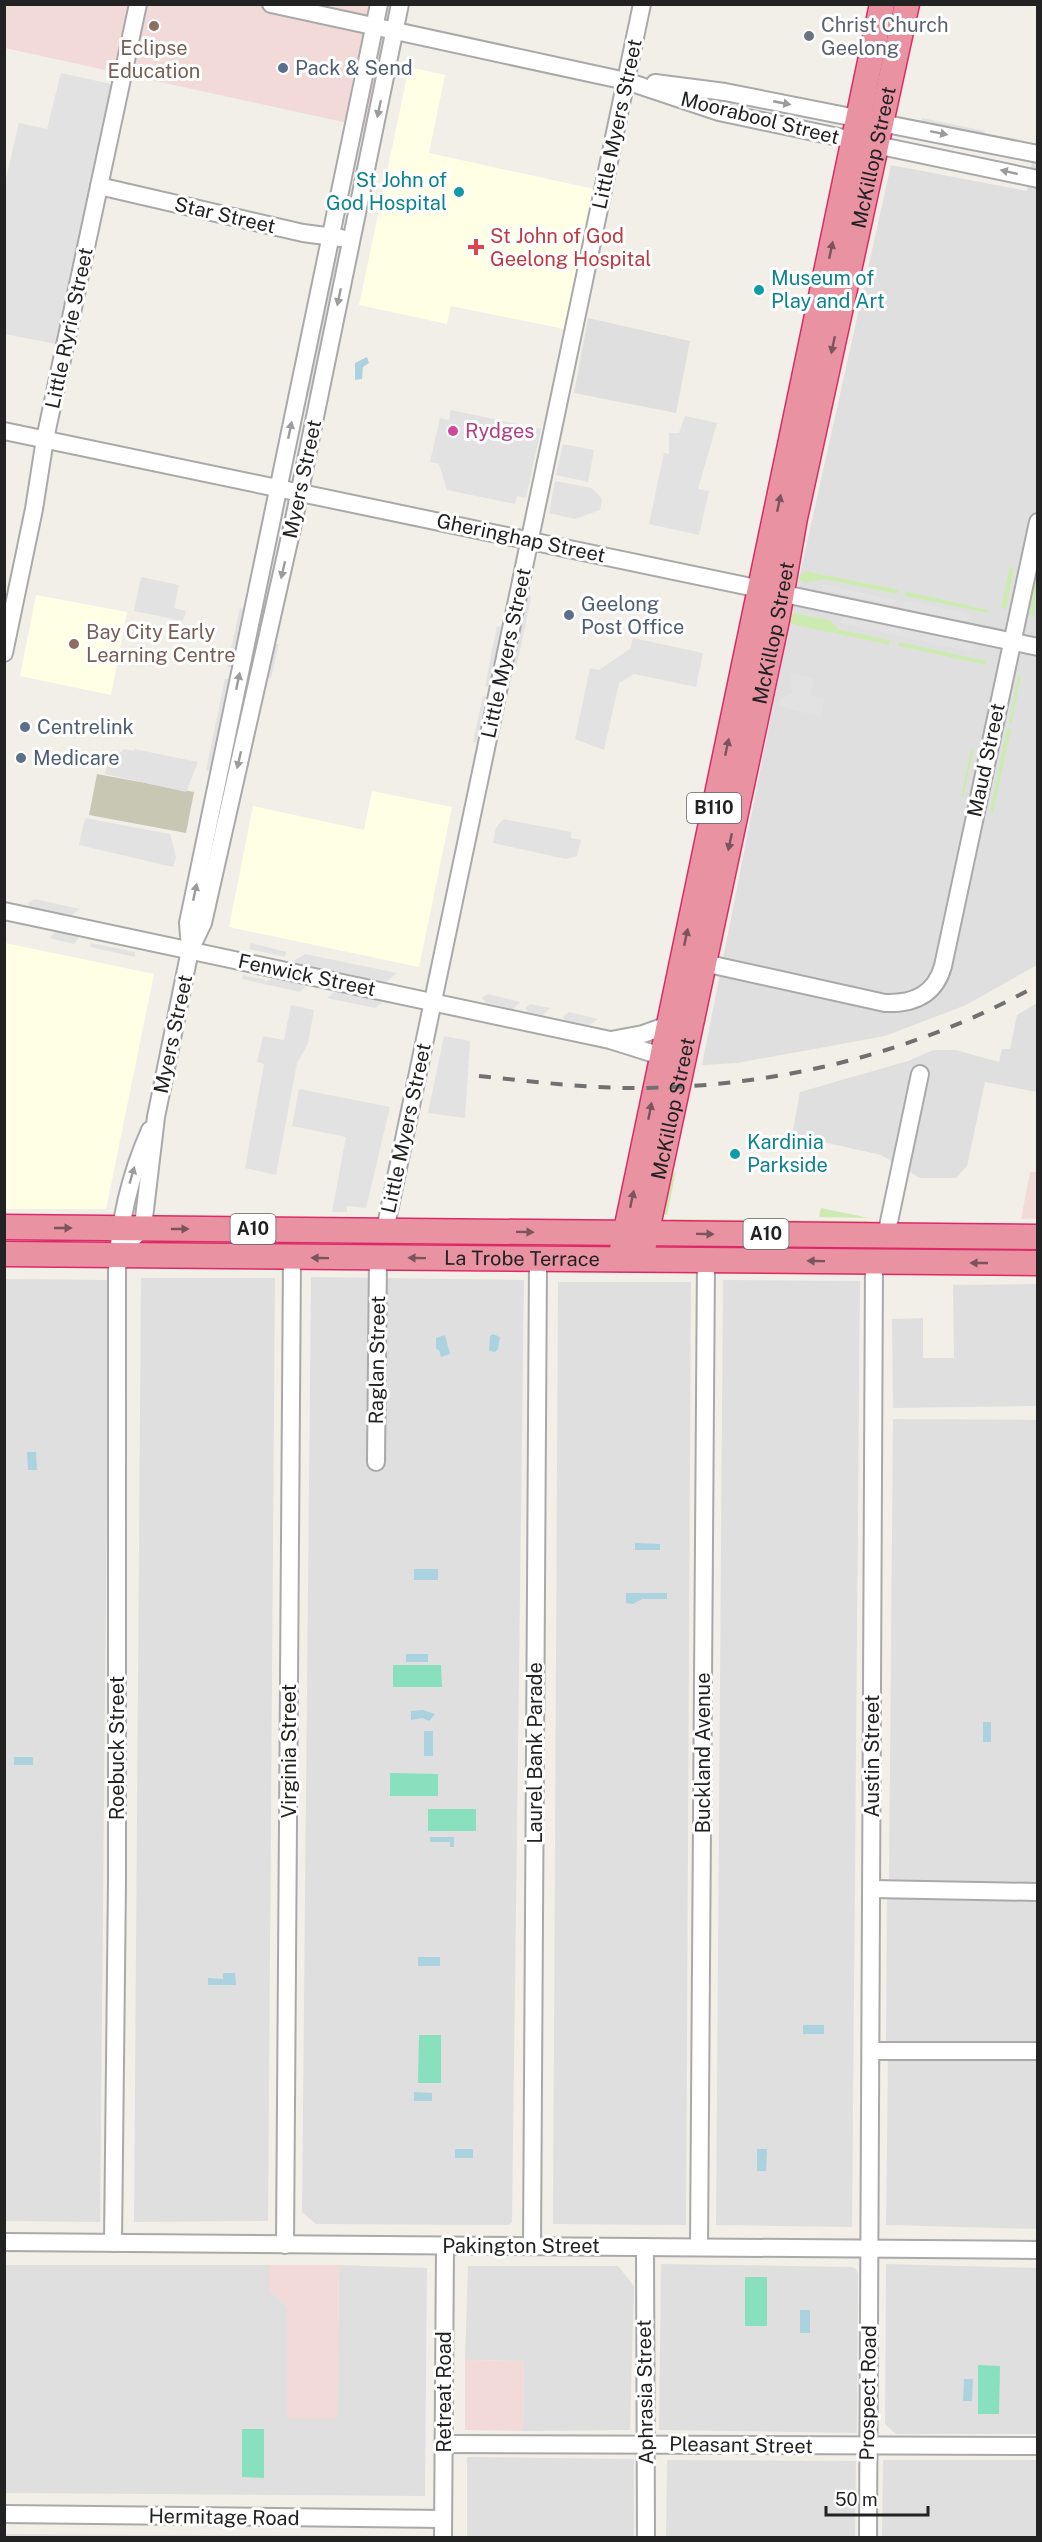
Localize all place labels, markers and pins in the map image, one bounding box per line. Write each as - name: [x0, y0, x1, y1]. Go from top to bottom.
- place label: Christ Church Geelong: [821, 13, 949, 60]
- marker: Eclipse Education: [147, 19, 161, 33]
- marker: Christ Church Geelong: [802, 29, 816, 43]
- place label: Eclipse Education: [108, 36, 200, 83]
- place label: Pack & Send: [295, 56, 413, 80]
- marker: Pack & Send: [276, 61, 290, 75]
- place label: St John of God Hospital: [326, 168, 447, 215]
- marker: St John of God Hospital: [452, 185, 466, 199]
- place label: St John of God Geelong Hospital: [490, 224, 651, 271]
- marker: St John of God Geelong Hospital: [467, 238, 485, 256]
- place label: Museum of Play and Art: [771, 266, 885, 313]
- marker: Museum of Play and Art: [752, 283, 766, 297]
- place label: Rydges: [465, 419, 534, 443]
- marker: Rydges: [446, 424, 460, 438]
- place label: Geelong Post Office: [581, 592, 684, 639]
- marker: Geelong Post Office: [562, 608, 576, 622]
- place label: Bay City Early Learning Centre: [86, 620, 236, 667]
- marker: Bay City Early Learning Centre: [67, 637, 81, 651]
- place label: Centrelink: [37, 715, 134, 739]
- marker: Centrelink: [18, 720, 32, 734]
- place label: Medicare: [33, 746, 120, 770]
- marker: Medicare: [14, 751, 28, 765]
- place label: Kardinia Parkside: [747, 1130, 828, 1177]
- marker: Kardinia Parkside: [728, 1147, 742, 1161]

